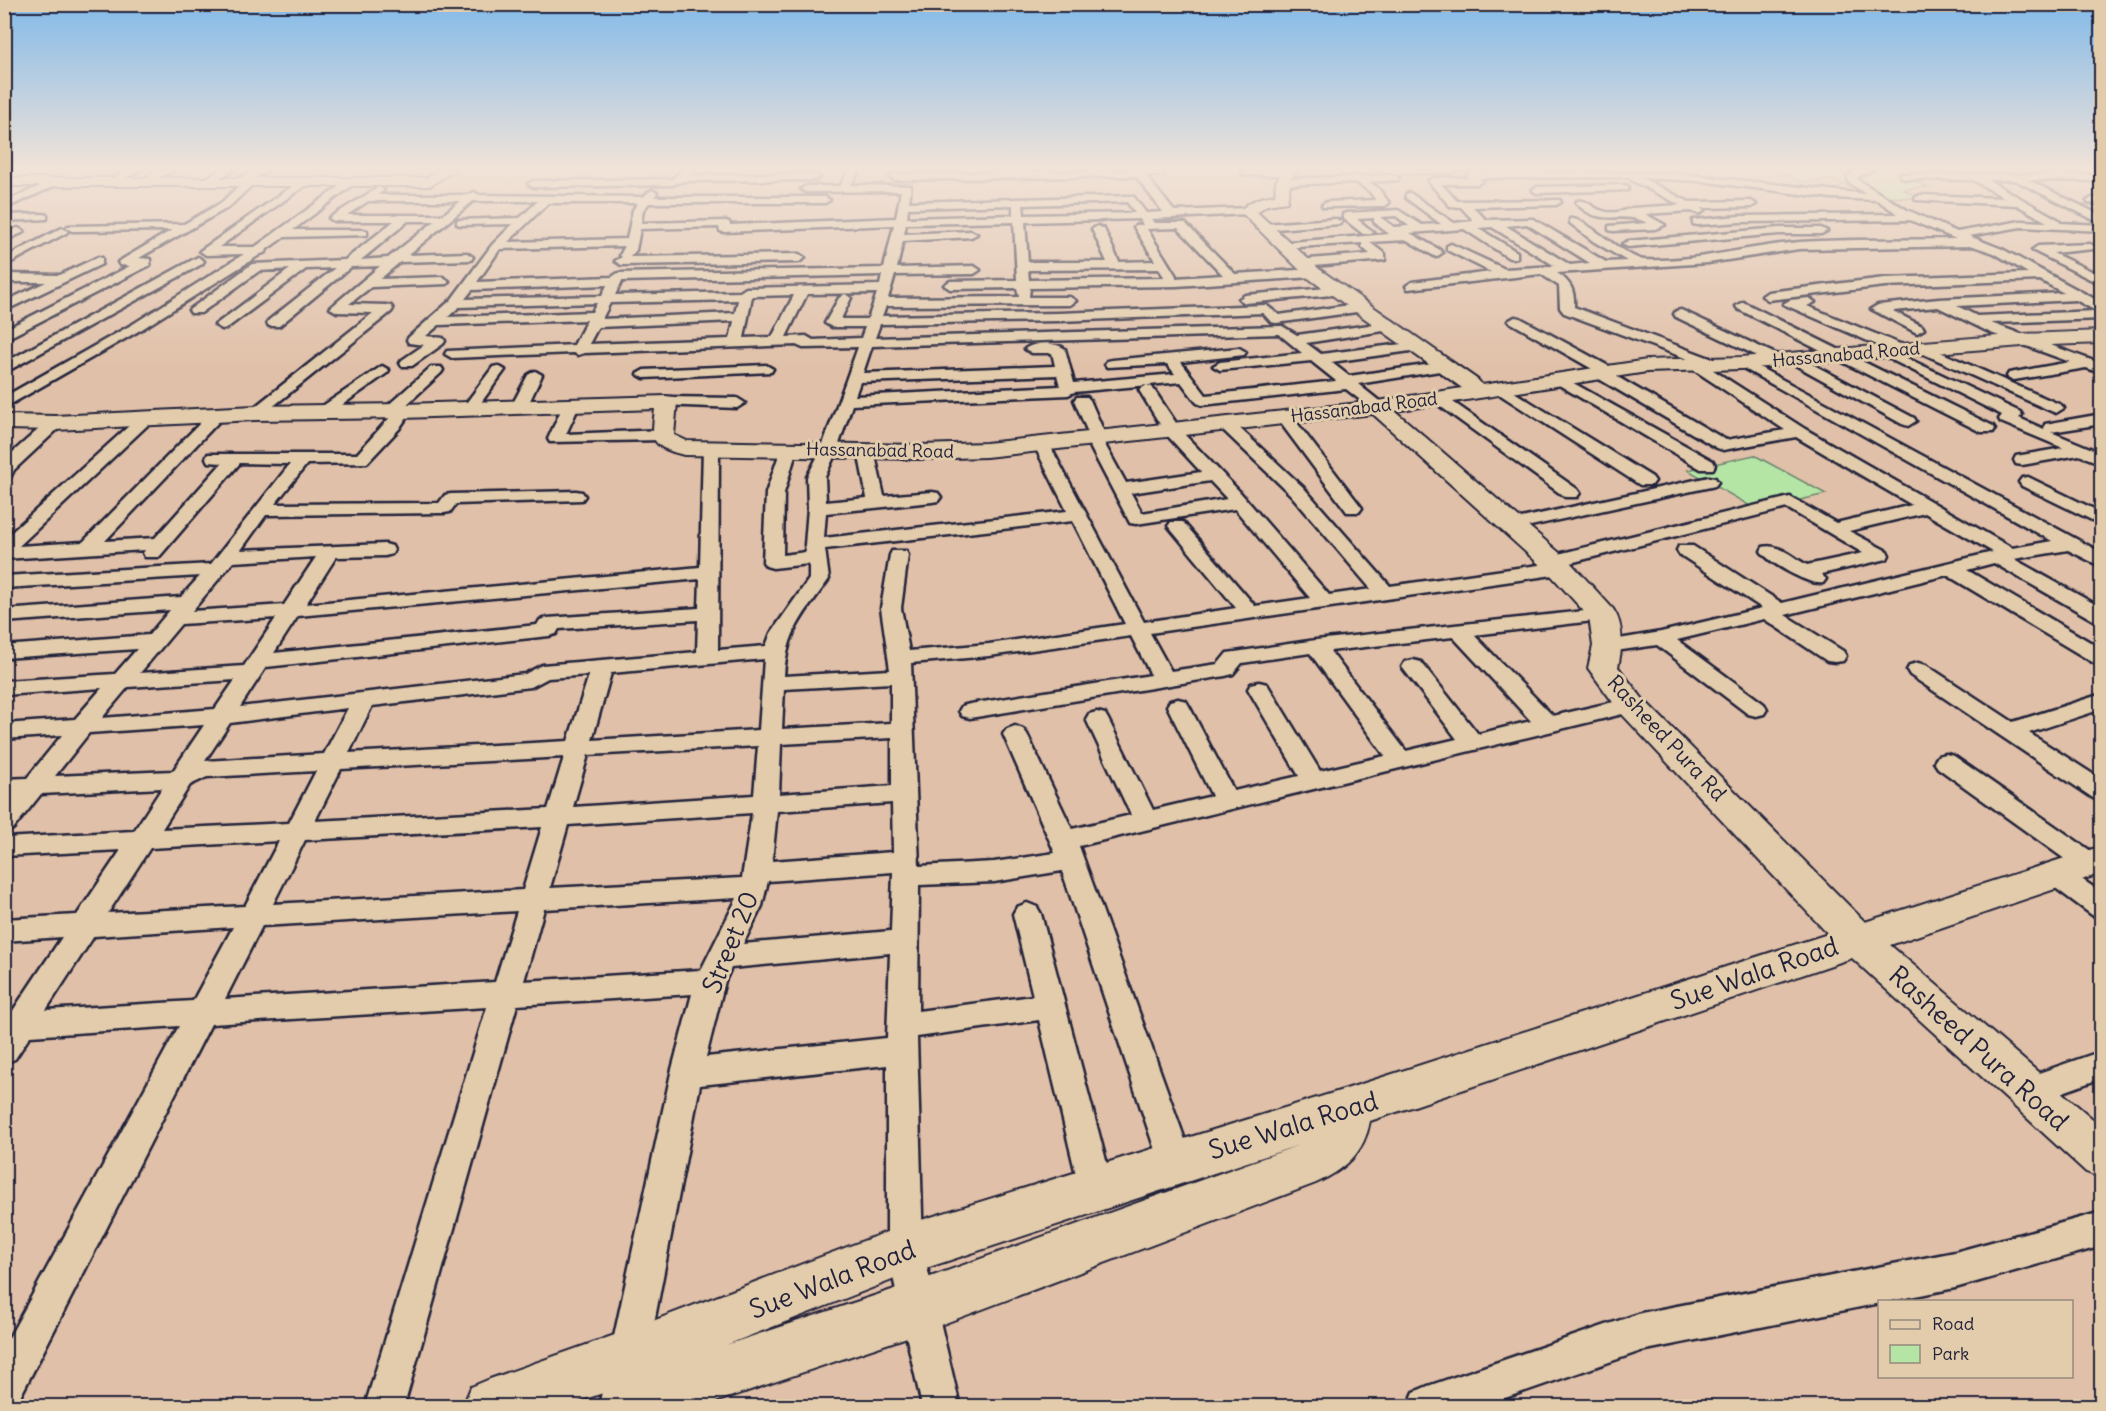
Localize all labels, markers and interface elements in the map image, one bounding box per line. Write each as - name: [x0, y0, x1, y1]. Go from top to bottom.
- street label: Hassanabad Road: [1771, 336, 1921, 372]
- street label: Hassanabad Road: [1289, 387, 1439, 427]
- street label: Hassanabad Road: [806, 437, 954, 463]
- street label: Rasheed Pura Rd: [1602, 669, 1732, 807]
- street label: Street 20: [695, 886, 765, 998]
- street label: Sue Wala Road: [1666, 929, 1842, 1017]
- street label: Rasheed Pura Road: [1882, 959, 2076, 1137]
- street label: Sue Wala Road: [1204, 1084, 1382, 1166]
- street label: Sue Wala Road: [744, 1232, 920, 1326]
- legend: [1878, 1300, 2073, 1378]
- text: Road: [1932, 1312, 1975, 1335]
- text: Park: [1932, 1342, 1969, 1365]

